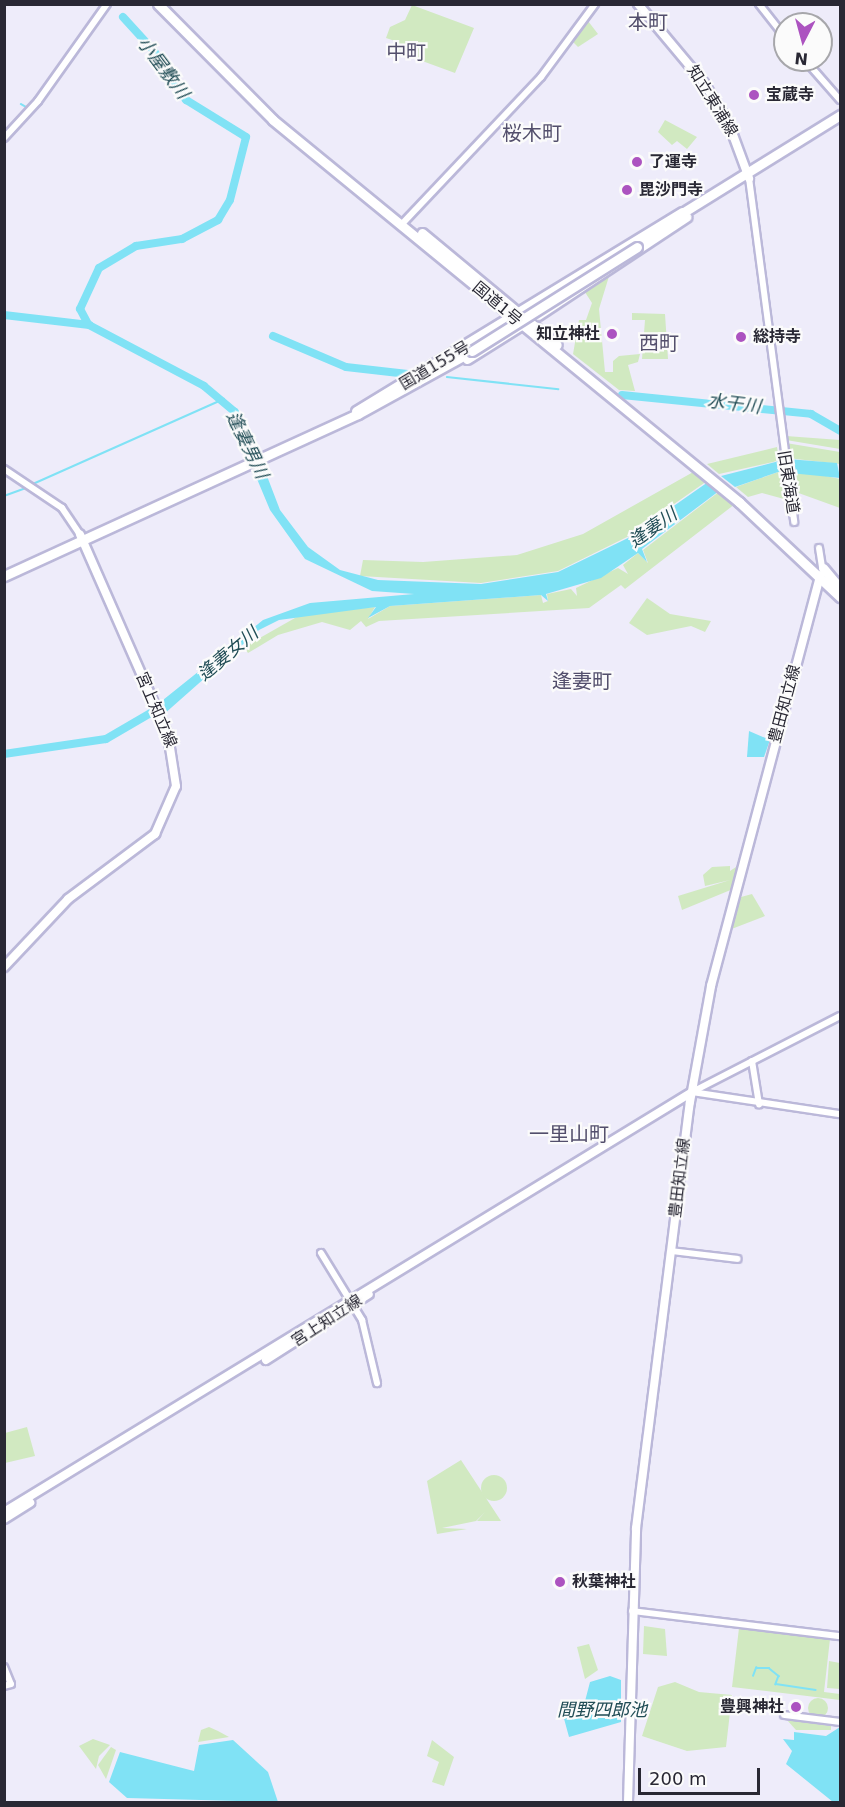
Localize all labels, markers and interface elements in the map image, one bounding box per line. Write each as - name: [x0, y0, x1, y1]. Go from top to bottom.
- district label: 本町: [628, 10, 668, 34]
- north arrow: [773, 12, 833, 72]
- water label: 小屋敷川: [133, 33, 193, 103]
- district label: 中町: [386, 40, 426, 64]
- text: N: [794, 48, 809, 69]
- street label: 知立東浦線: [683, 62, 741, 140]
- place label: 宝蔵寺: [766, 85, 814, 105]
- marker: 宝蔵寺: [747, 88, 761, 102]
- district label: 桜木町: [502, 121, 562, 145]
- place label: 了運寺: [649, 152, 697, 172]
- marker: 了運寺: [630, 155, 644, 169]
- place label: 毘沙門寺: [639, 180, 703, 200]
- marker: 毘沙門寺: [620, 183, 634, 197]
- street label: 国道1号: [469, 278, 525, 330]
- place label: 知立神社: [536, 324, 600, 344]
- marker: 知立神社: [605, 327, 619, 341]
- place label: 総持寺: [753, 327, 801, 347]
- marker: 総持寺: [734, 330, 748, 344]
- district label: 西町: [639, 331, 679, 355]
- street label: 国道155号: [396, 338, 474, 394]
- water label: 水干川: [706, 390, 762, 418]
- water label: 逢妻男川: [222, 408, 272, 482]
- street label: 旧東海道: [774, 449, 802, 515]
- water label: 逢妻川: [625, 504, 681, 552]
- water label: 逢妻女川: [193, 623, 263, 685]
- street label: 豊田知立線: [765, 663, 805, 745]
- street label: 宮上知立線: [132, 669, 180, 751]
- district label: 逢妻町: [552, 669, 612, 693]
- district label: 一里山町: [529, 1122, 609, 1146]
- street label: 豊田知立線: [666, 1137, 694, 1219]
- street label: 宮上知立線: [288, 1291, 366, 1351]
- place label: 秋葉神社: [572, 1572, 636, 1592]
- marker: 秋葉神社: [553, 1575, 567, 1589]
- place label: 豊興神社: [720, 1697, 784, 1717]
- water label: 間野四郎池: [557, 1699, 647, 1721]
- marker: 豊興神社: [789, 1700, 803, 1714]
- scale bar: [641, 1756, 762, 1794]
- text: 200 m: [649, 1768, 707, 1789]

